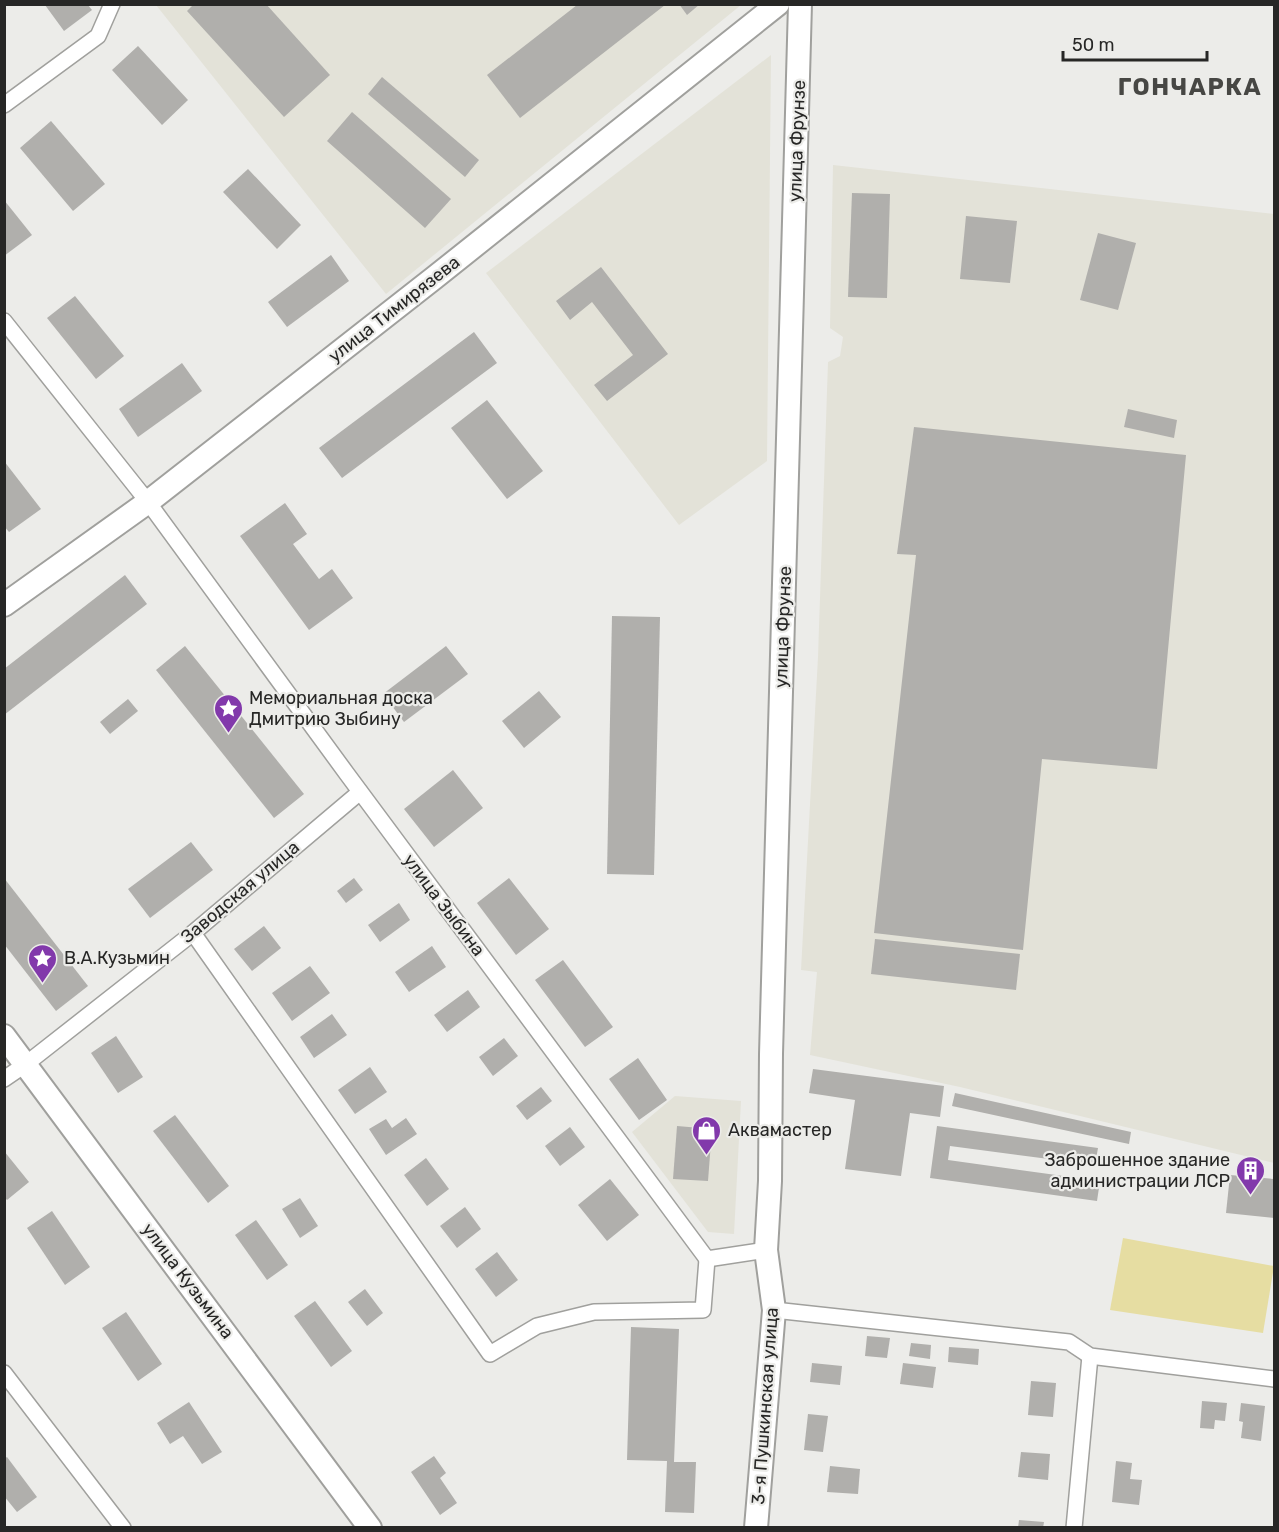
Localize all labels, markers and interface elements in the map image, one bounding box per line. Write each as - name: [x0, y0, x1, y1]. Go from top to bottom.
- scale bar: [1063, 24, 1207, 62]
- text: 50 m: [1072, 34, 1115, 56]
- district label: ГОНЧАРКА: [1118, 73, 1262, 101]
- street label: улица Фрунзе: [784, 80, 810, 202]
- street label: улица Тимирязева: [324, 251, 464, 367]
- street label: улица Фрунзе: [770, 566, 796, 688]
- place label: Мемориальная доска Дмитрию Зыбину: [249, 687, 433, 730]
- place icon: Мемориальная доска Дмитрию Зыбину: [212, 692, 244, 734]
- street label: Заводская улица: [176, 836, 304, 948]
- street label: улица Зыбина: [398, 849, 490, 961]
- place icon: В.А.Кузьмин: [27, 942, 59, 984]
- place label: В.А.Кузьмин: [64, 947, 170, 969]
- shop icon: Аквамастер: [691, 1114, 723, 1156]
- place label: Аквамастер: [728, 1119, 832, 1141]
- place label: Заброшенное здание администрации ЛСР: [1044, 1149, 1230, 1192]
- building icon: Заброшенное здание администрации ЛСР: [1235, 1154, 1267, 1196]
- street label: улица Кузьмина: [137, 1219, 239, 1343]
- street label: 3-я Пушкинская улица: [747, 1307, 783, 1505]

